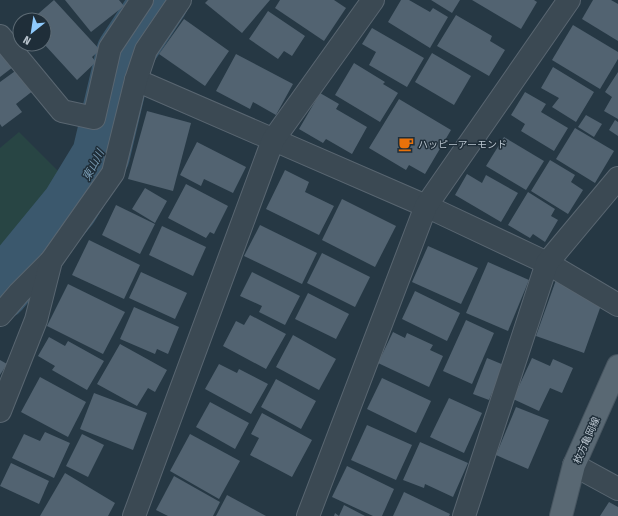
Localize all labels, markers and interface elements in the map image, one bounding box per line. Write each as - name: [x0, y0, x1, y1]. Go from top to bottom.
- north arrow: [12, 12, 52, 52]
- text: N: [21, 33, 33, 48]
- cafe icon: ハッピーアーモンド: [397, 135, 415, 153]
- place label: ハッピーアーモンド: [418, 139, 507, 151]
- water label: 東山川: [80, 147, 107, 183]
- street label: 枚方亀岡線: [571, 415, 603, 466]

